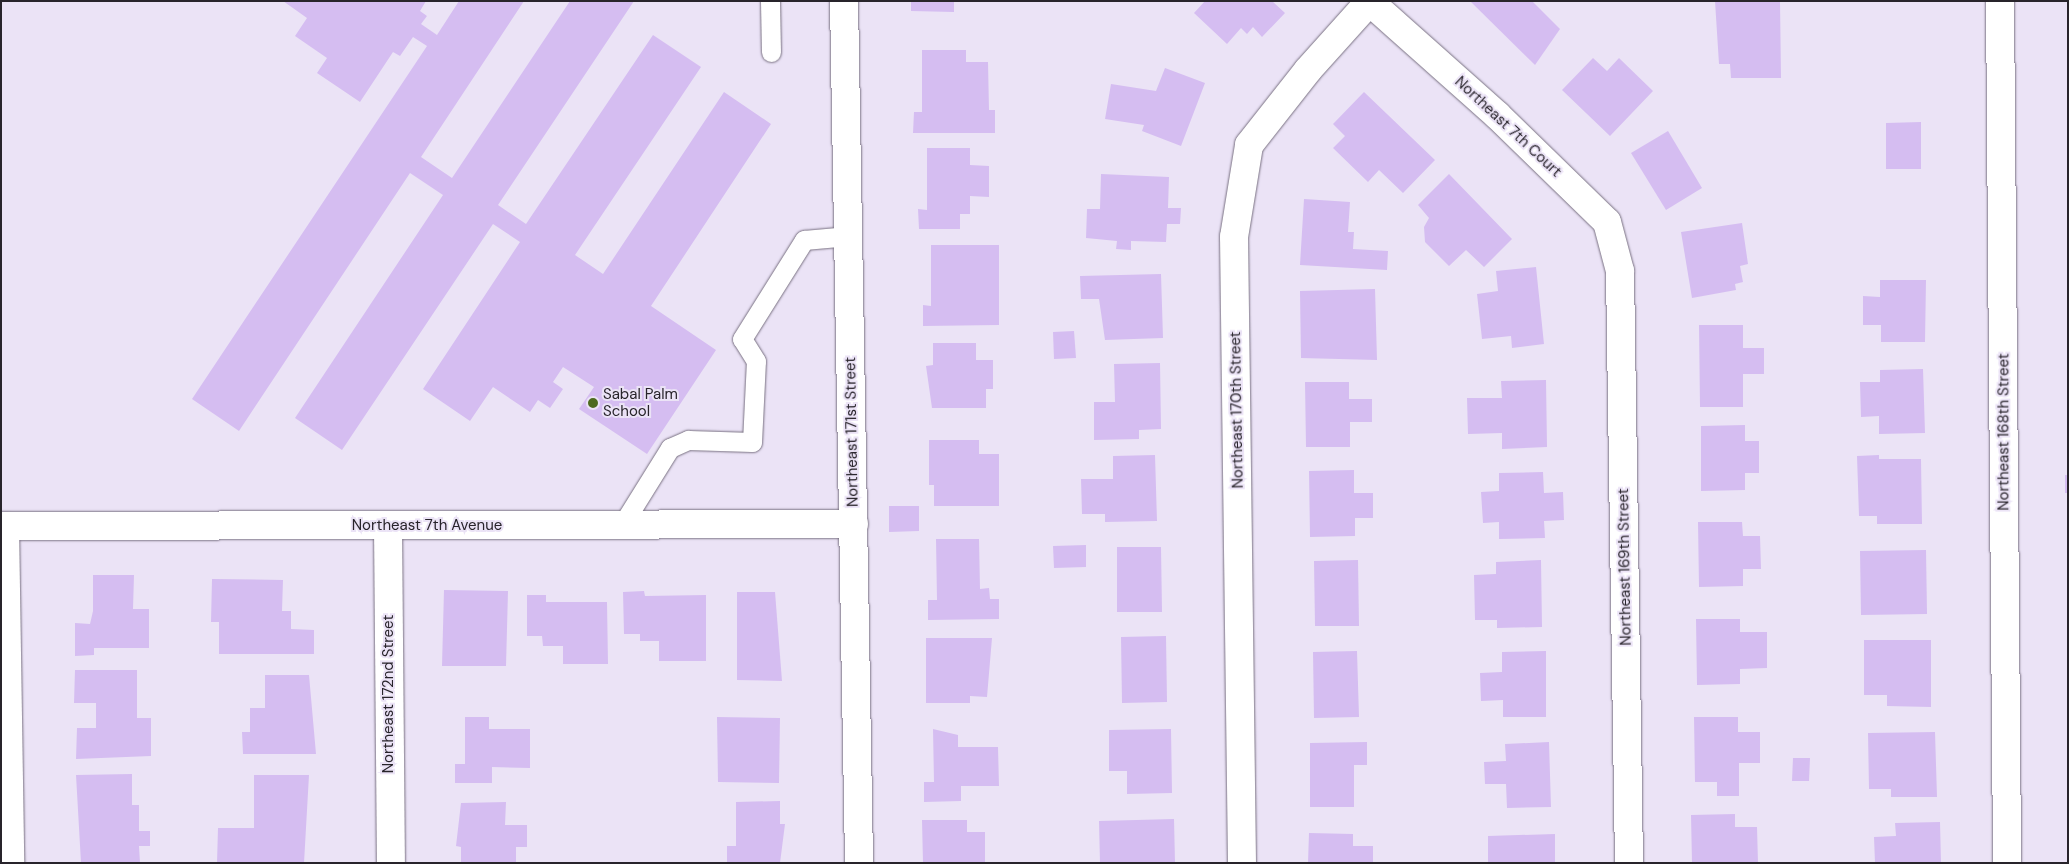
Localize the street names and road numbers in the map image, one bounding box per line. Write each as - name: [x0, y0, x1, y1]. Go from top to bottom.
- street label: Northeast 7th Court: [1451, 73, 1565, 181]
- street label: Northeast 170th Street: [1227, 331, 1247, 489]
- street label: Northeast 168th Street: [1995, 353, 2013, 511]
- street label: Northeast 171st Street: [842, 357, 862, 507]
- street label: Northeast 169th Street: [1615, 488, 1635, 646]
- street label: Northeast 7th Avenue: [352, 517, 502, 535]
- street label: Northeast 172nd Street: [380, 615, 398, 773]

